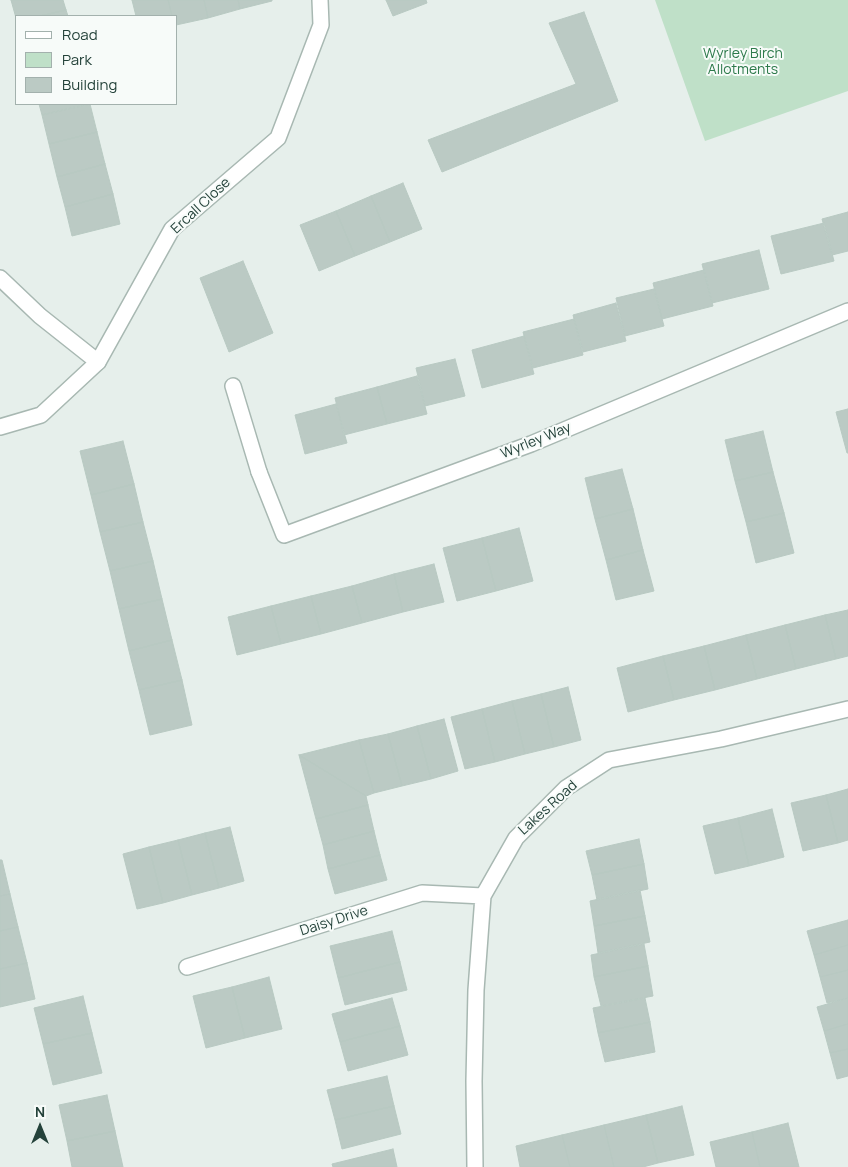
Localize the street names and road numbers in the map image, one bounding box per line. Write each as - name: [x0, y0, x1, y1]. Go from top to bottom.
- street label: Ercall Close: [168, 174, 234, 238]
- street label: Wyrley Way: [498, 419, 574, 463]
- street label: Lakes Road: [515, 777, 581, 839]
- street label: Daisy Drive: [298, 902, 370, 940]

